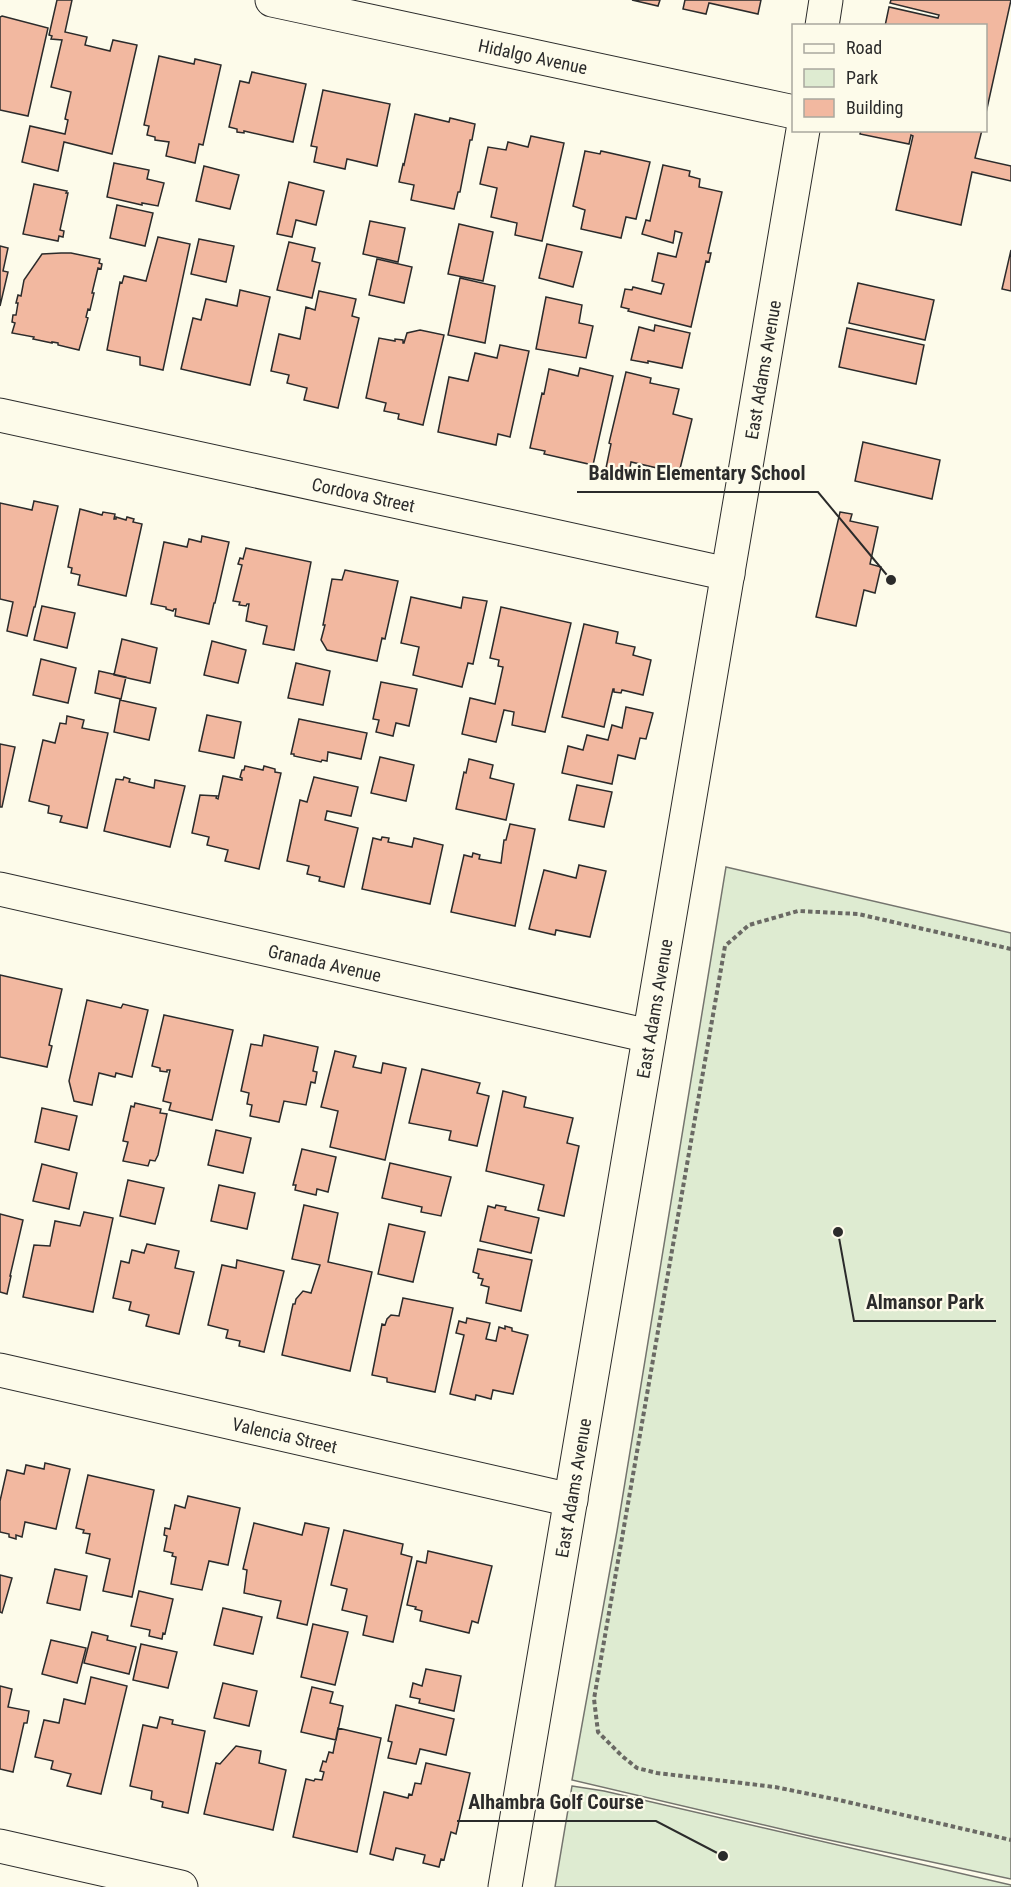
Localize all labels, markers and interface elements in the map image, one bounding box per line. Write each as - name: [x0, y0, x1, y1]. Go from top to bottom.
- legend: [792, 24, 987, 132]
- street label: Hidalgo Avenue: [477, 34, 589, 78]
- text: Road: [846, 37, 882, 58]
- text: Park: [846, 67, 878, 88]
- text: Building: [846, 97, 903, 118]
- street label: East Adams Avenue: [740, 298, 784, 441]
- callout: Baldwin Elementary School: [577, 454, 818, 492]
- text: Baldwin Elementary School: [588, 461, 806, 485]
- street label: Cordova Street: [310, 473, 417, 516]
- street label: East Adams Avenue: [632, 937, 676, 1080]
- street label: Granada Avenue: [266, 940, 383, 986]
- callout: Almansor Park: [854, 1283, 996, 1321]
- text: Almansor Park: [866, 1290, 985, 1314]
- street label: Valencia Street: [230, 1413, 339, 1457]
- street label: East Adams Avenue: [551, 1416, 595, 1559]
- callout: Alhambra Golf Course: [457, 1783, 656, 1821]
- text: Alhambra Golf Course: [468, 1790, 644, 1814]

